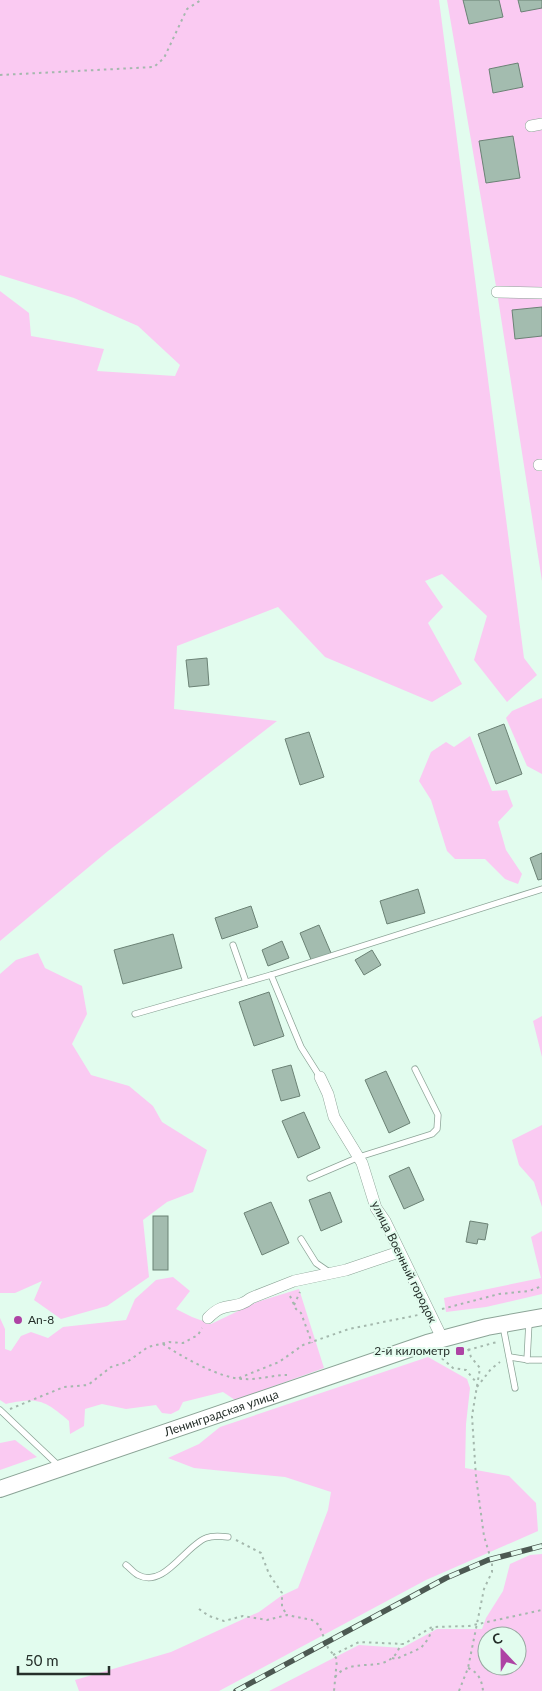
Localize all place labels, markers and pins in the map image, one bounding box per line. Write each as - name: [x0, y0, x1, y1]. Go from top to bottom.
- place label: An-8: [28, 1312, 54, 1327]
- marker: An-8: [12, 1314, 24, 1326]
- place label: 2-й километр: [374, 1343, 450, 1358]
- marker: 2-й километр: [454, 1345, 466, 1357]

